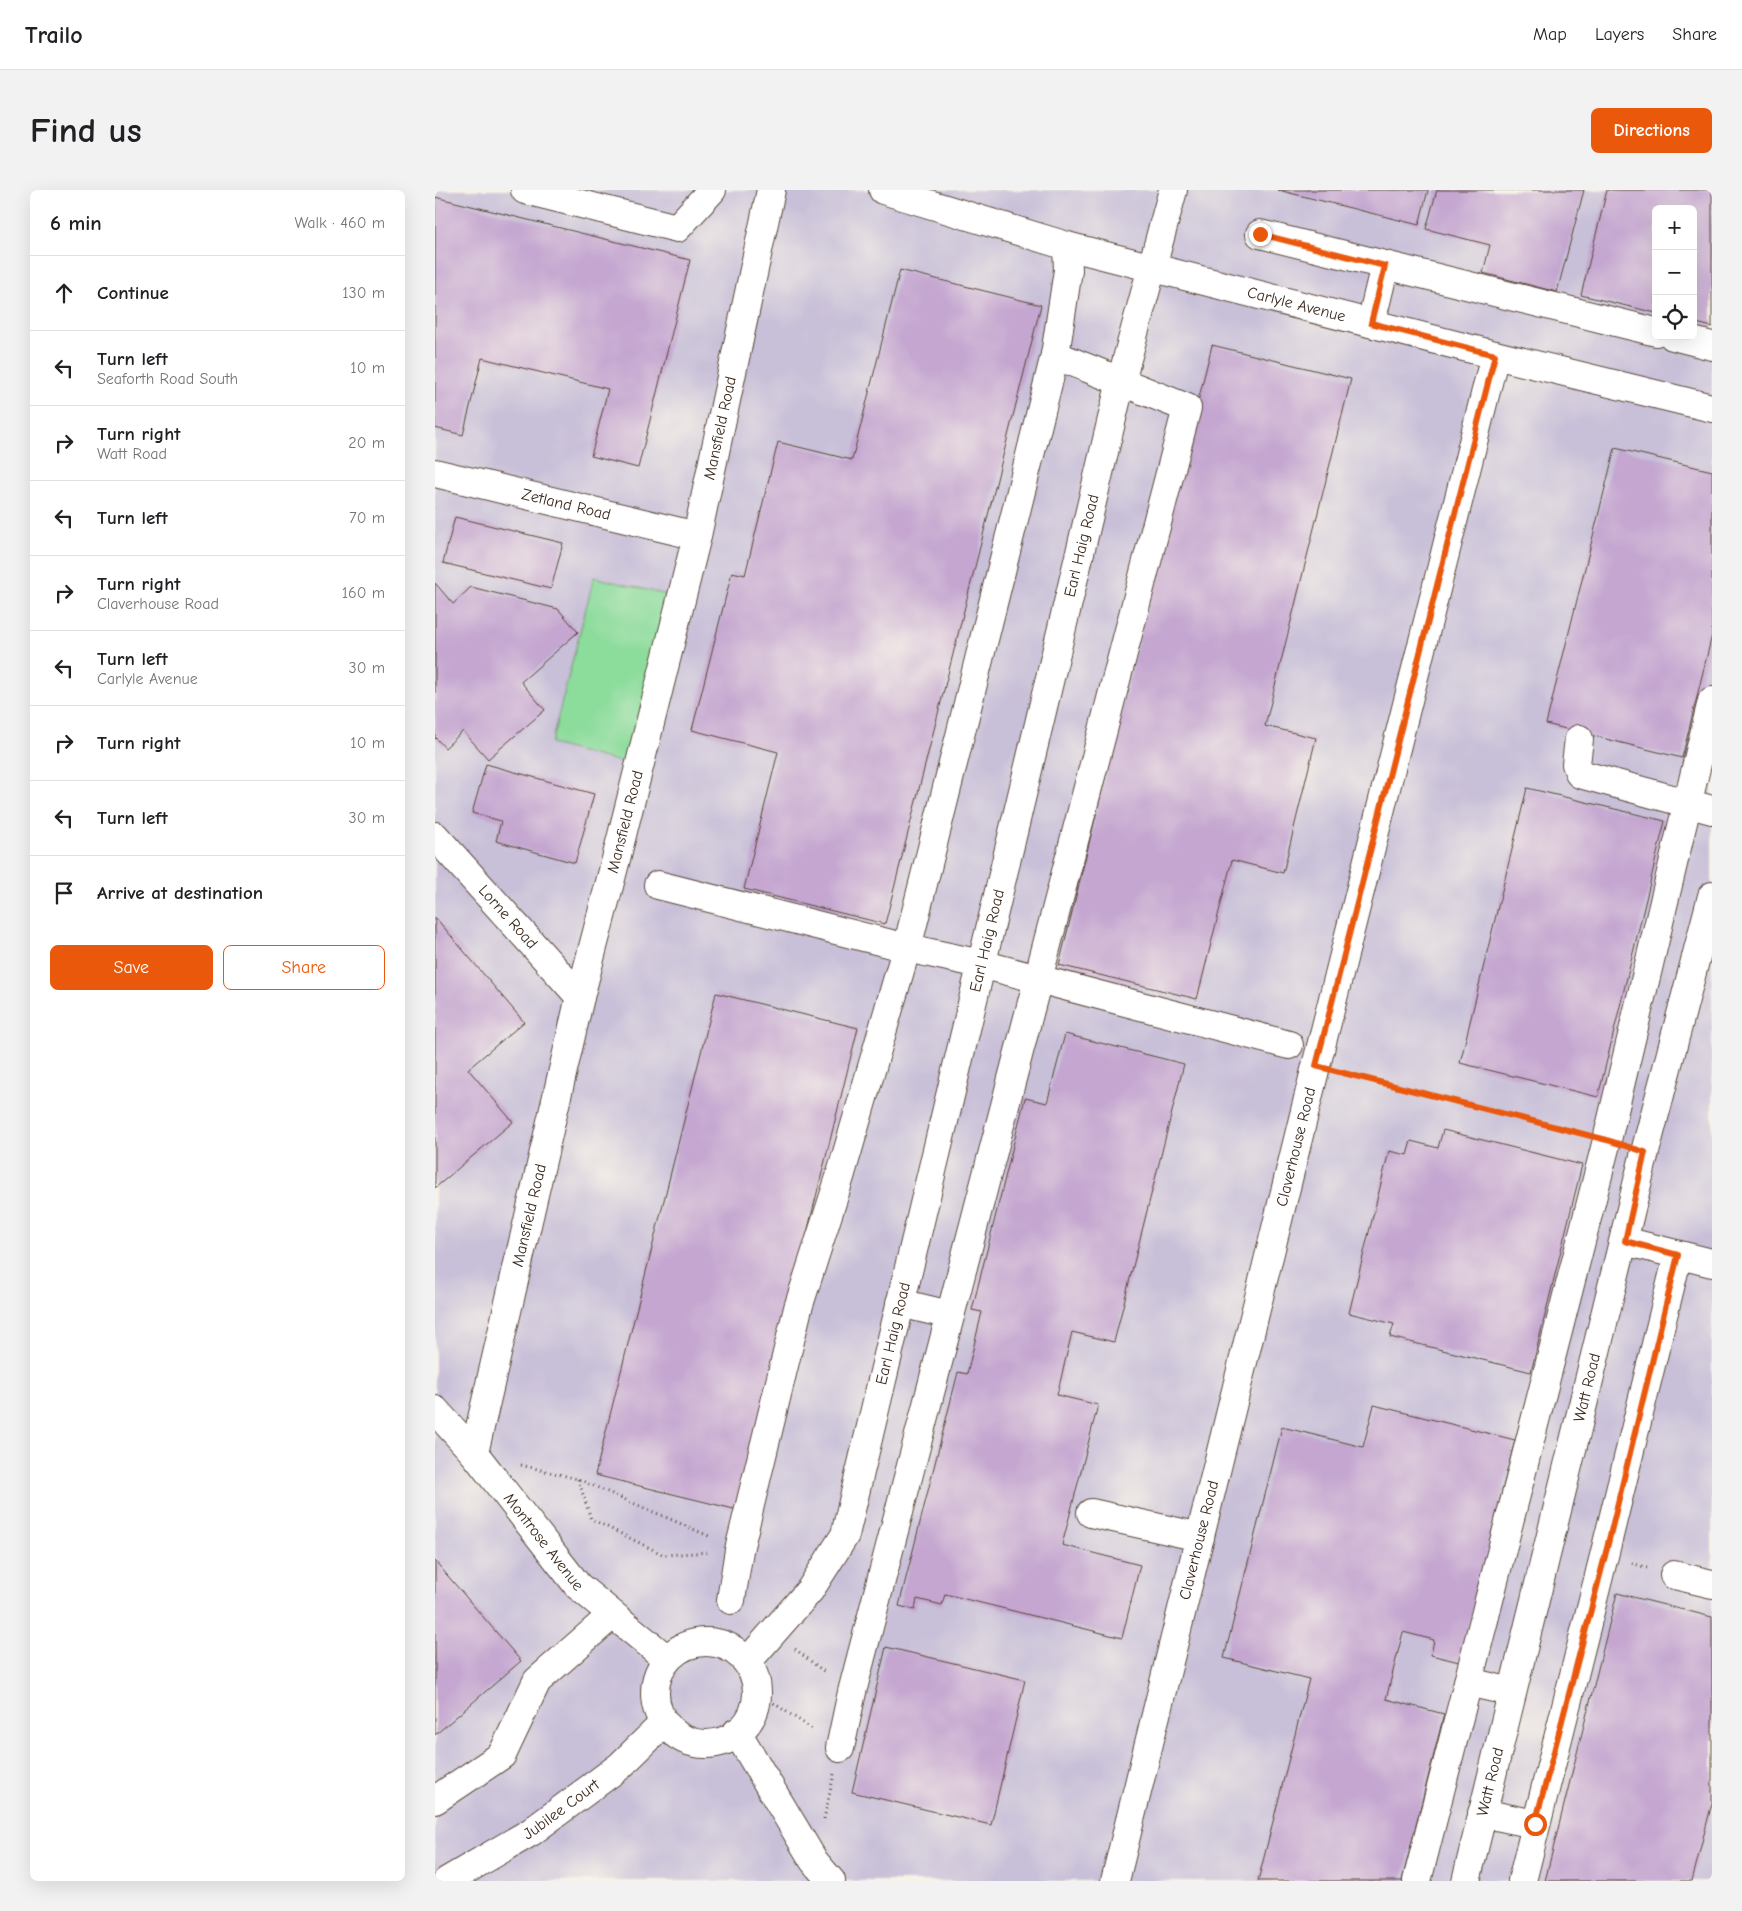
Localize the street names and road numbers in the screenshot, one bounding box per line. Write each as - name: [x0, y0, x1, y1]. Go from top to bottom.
- street label: Carlyle Avenue: [1245, 283, 1347, 326]
- street label: Mansfield Road: [700, 375, 740, 482]
- street label: Zetland Road: [520, 485, 613, 524]
- street label: Earl Haig Road: [1061, 493, 1103, 599]
- street label: Mansfield Road: [604, 769, 647, 875]
- street label: Lorne Road: [475, 881, 541, 953]
- street label: Earl Haig Road: [966, 887, 1008, 994]
- street label: Claverhouse Road: [1273, 1086, 1319, 1208]
- street label: Mansfield Road: [509, 1162, 550, 1269]
- street label: Earl Haig Road: [872, 1280, 914, 1387]
- street label: Watt Road: [1570, 1351, 1604, 1424]
- street label: Claverhouse Road: [1176, 1479, 1222, 1602]
- street label: Montrose Avenue: [500, 1490, 587, 1594]
- street label: Watt Road: [1473, 1746, 1507, 1818]
- street label: Jubilee Court: [520, 1775, 603, 1843]

